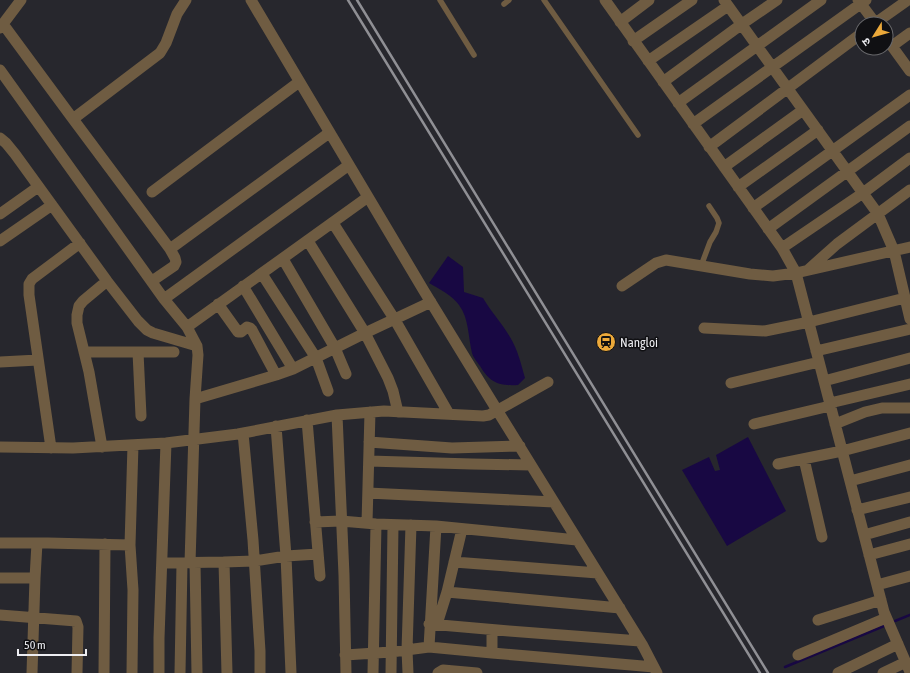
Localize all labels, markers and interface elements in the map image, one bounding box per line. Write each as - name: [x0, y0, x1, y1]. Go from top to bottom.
- north arrow: [854, 16, 894, 56]
- text: उ: [859, 35, 873, 48]
- station icon: Nangloi: [595, 331, 617, 353]
- place label: Nangloi: [620, 335, 658, 350]
- scale bar: [18, 631, 86, 657]
- text: 50 m: [24, 638, 46, 652]

